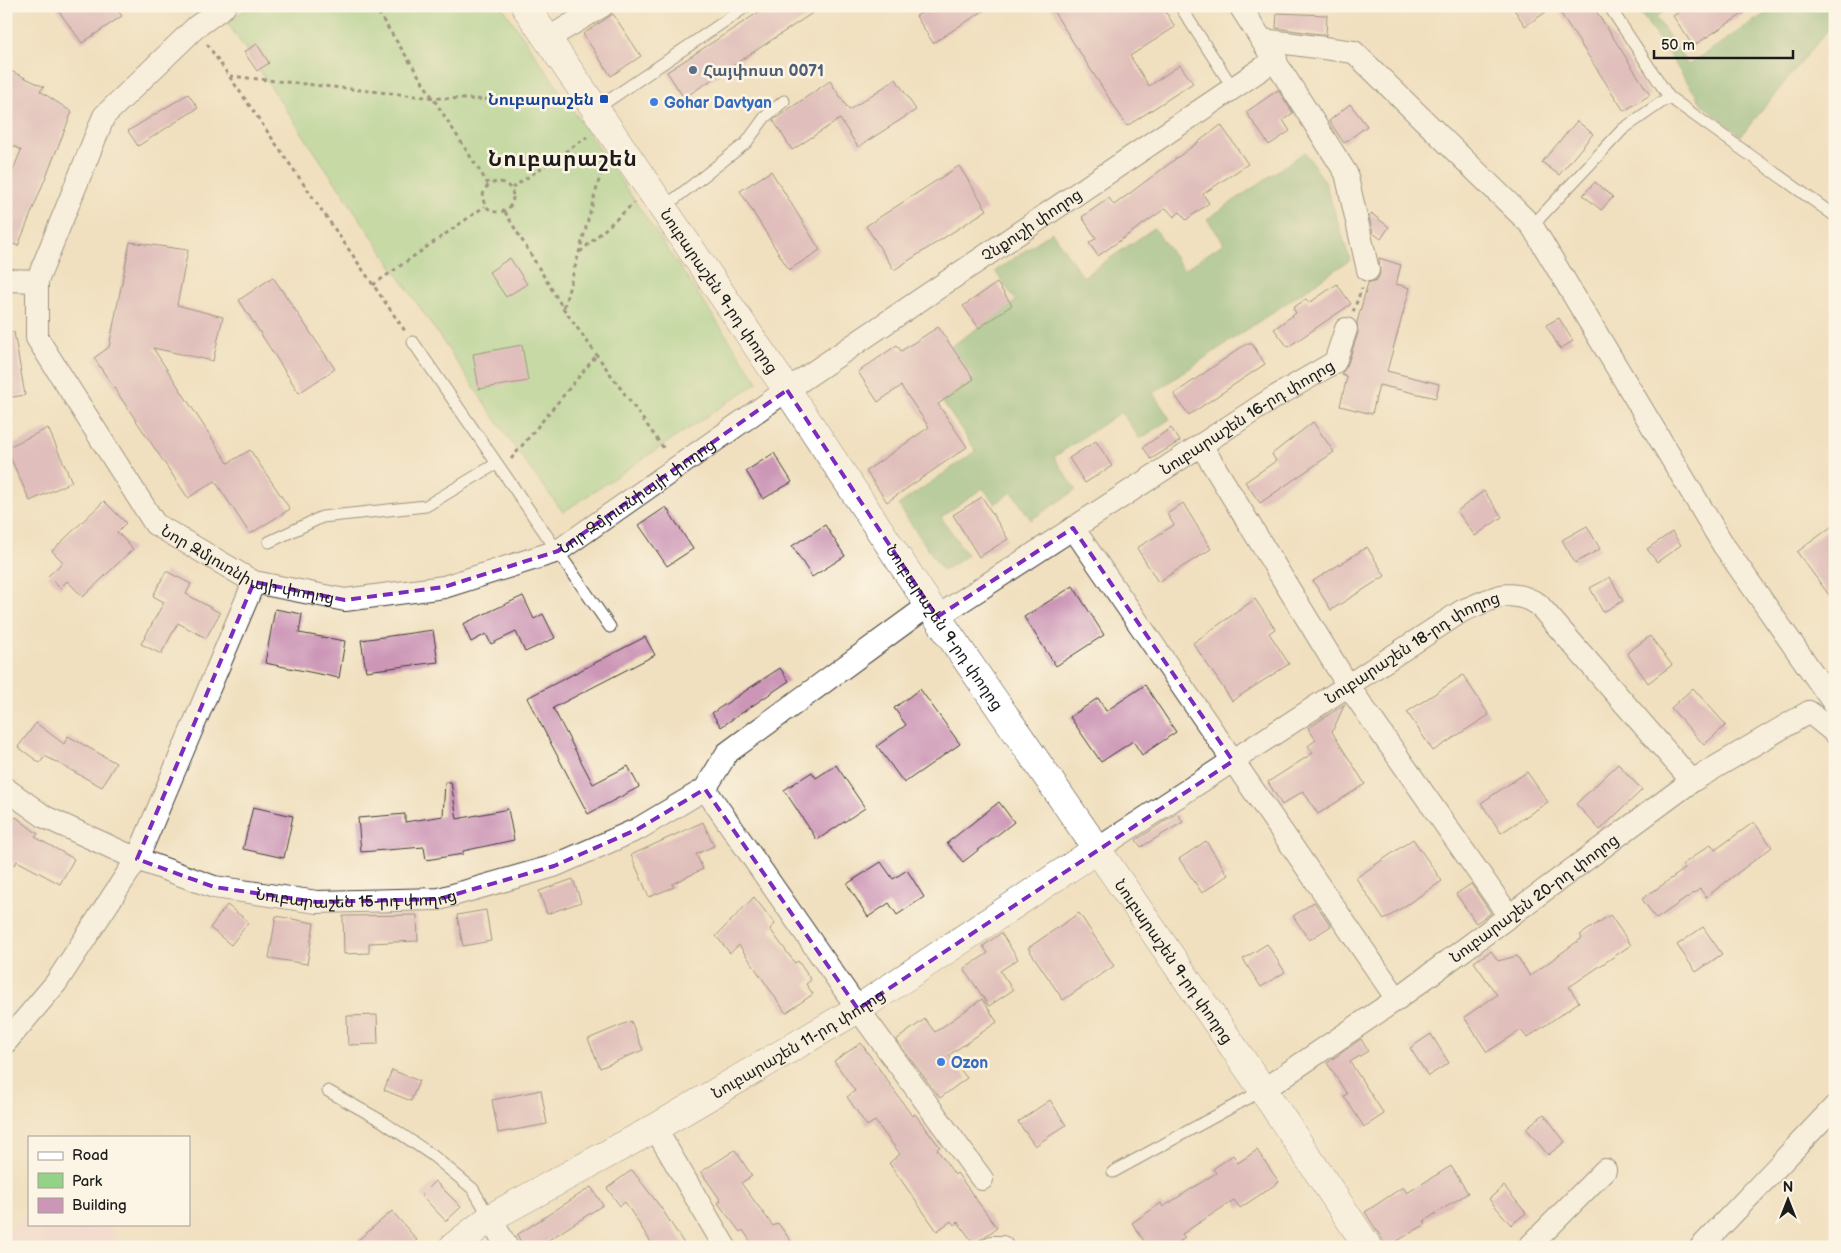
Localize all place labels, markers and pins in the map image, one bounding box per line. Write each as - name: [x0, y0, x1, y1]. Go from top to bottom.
- place label: Հայփոստ 0071: [703, 62, 824, 81]
- marker: Հայփոստ 0071: [687, 64, 699, 76]
- place label: Նուբարաշեն: [488, 91, 594, 110]
- marker: Նուբարաշեն: [598, 93, 610, 105]
- place label: Gohar Davtyan: [664, 94, 772, 113]
- marker: Gohar Davtyan: [648, 96, 660, 108]
- place label: Ozon: [951, 1054, 988, 1073]
- marker: Ozon: [935, 1056, 947, 1068]

